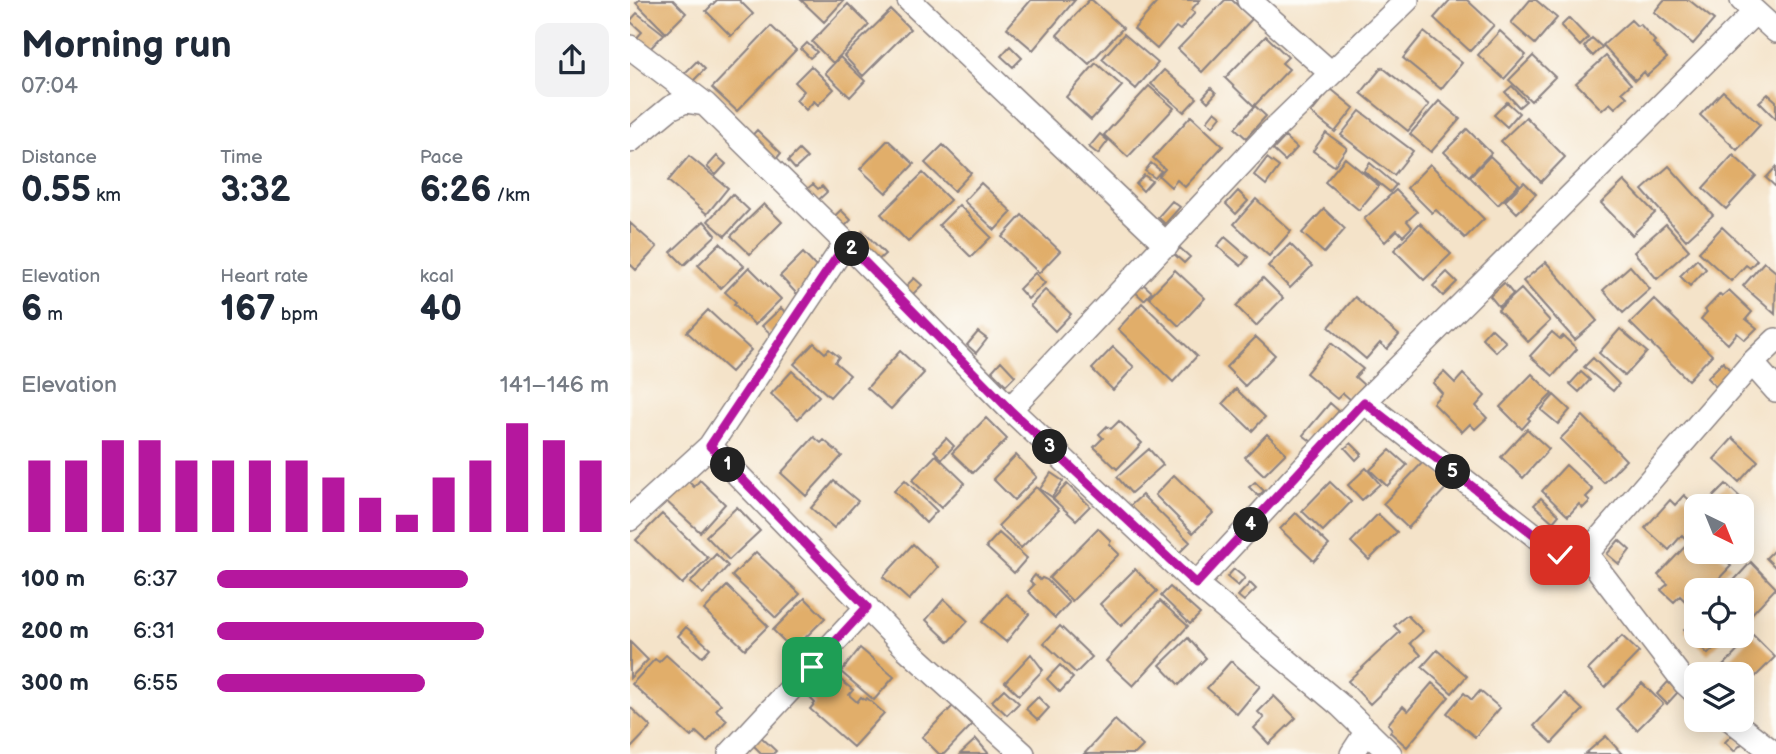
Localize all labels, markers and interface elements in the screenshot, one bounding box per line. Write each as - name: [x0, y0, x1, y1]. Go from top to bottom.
- text: Morning run: [21, 23, 232, 68]
- button: share: [535, 23, 609, 97]
- text: 07:04: [21, 72, 78, 100]
- text: Distance: [21, 146, 97, 169]
- text: Time: [220, 146, 262, 169]
- text: Pace: [420, 146, 463, 169]
- text: 0.55: [21, 169, 91, 212]
- text: 3:32: [220, 169, 291, 212]
- text: 6:26: [420, 169, 491, 212]
- text: km: [91, 184, 121, 207]
- text: /km: [491, 184, 530, 207]
- pin: 2: [834, 232, 870, 266]
- text: 2: [846, 237, 857, 260]
- text: Elevation: [21, 265, 100, 288]
- text: Heart rate: [220, 265, 308, 288]
- text: kcal: [420, 265, 454, 288]
- text: 6: [21, 288, 42, 331]
- text: 167: [220, 288, 276, 331]
- text: 40: [420, 288, 462, 331]
- text: m: [42, 303, 63, 326]
- text: bpm: [276, 303, 318, 326]
- text: Elevation: [21, 371, 117, 399]
- text: 141–146 m: [500, 371, 609, 399]
- pin: 3: [1032, 430, 1068, 464]
- text: 3: [1044, 435, 1055, 458]
- pin: 1: [710, 448, 746, 482]
- text: 1: [724, 453, 732, 476]
- pin: 5: [1436, 454, 1470, 490]
- text: 5: [1447, 460, 1458, 483]
- north arrow: [1684, 494, 1754, 564]
- map controls: [1684, 494, 1754, 732]
- pin: 4: [1234, 508, 1268, 542]
- text: 4: [1245, 513, 1256, 536]
- pin: [1530, 525, 1590, 585]
- icon: check: [1541, 536, 1579, 574]
- text: 100 m: [21, 565, 85, 593]
- text: 6:37: [133, 565, 177, 593]
- button: locate: [1684, 578, 1754, 648]
- text: 200 m: [21, 617, 89, 645]
- text: 6:31: [133, 617, 175, 645]
- pin: [782, 637, 842, 697]
- icon: arrive: [793, 648, 831, 686]
- button: layers: [1684, 662, 1754, 732]
- text: 300 m: [21, 669, 89, 697]
- text: 6:55: [133, 669, 178, 697]

